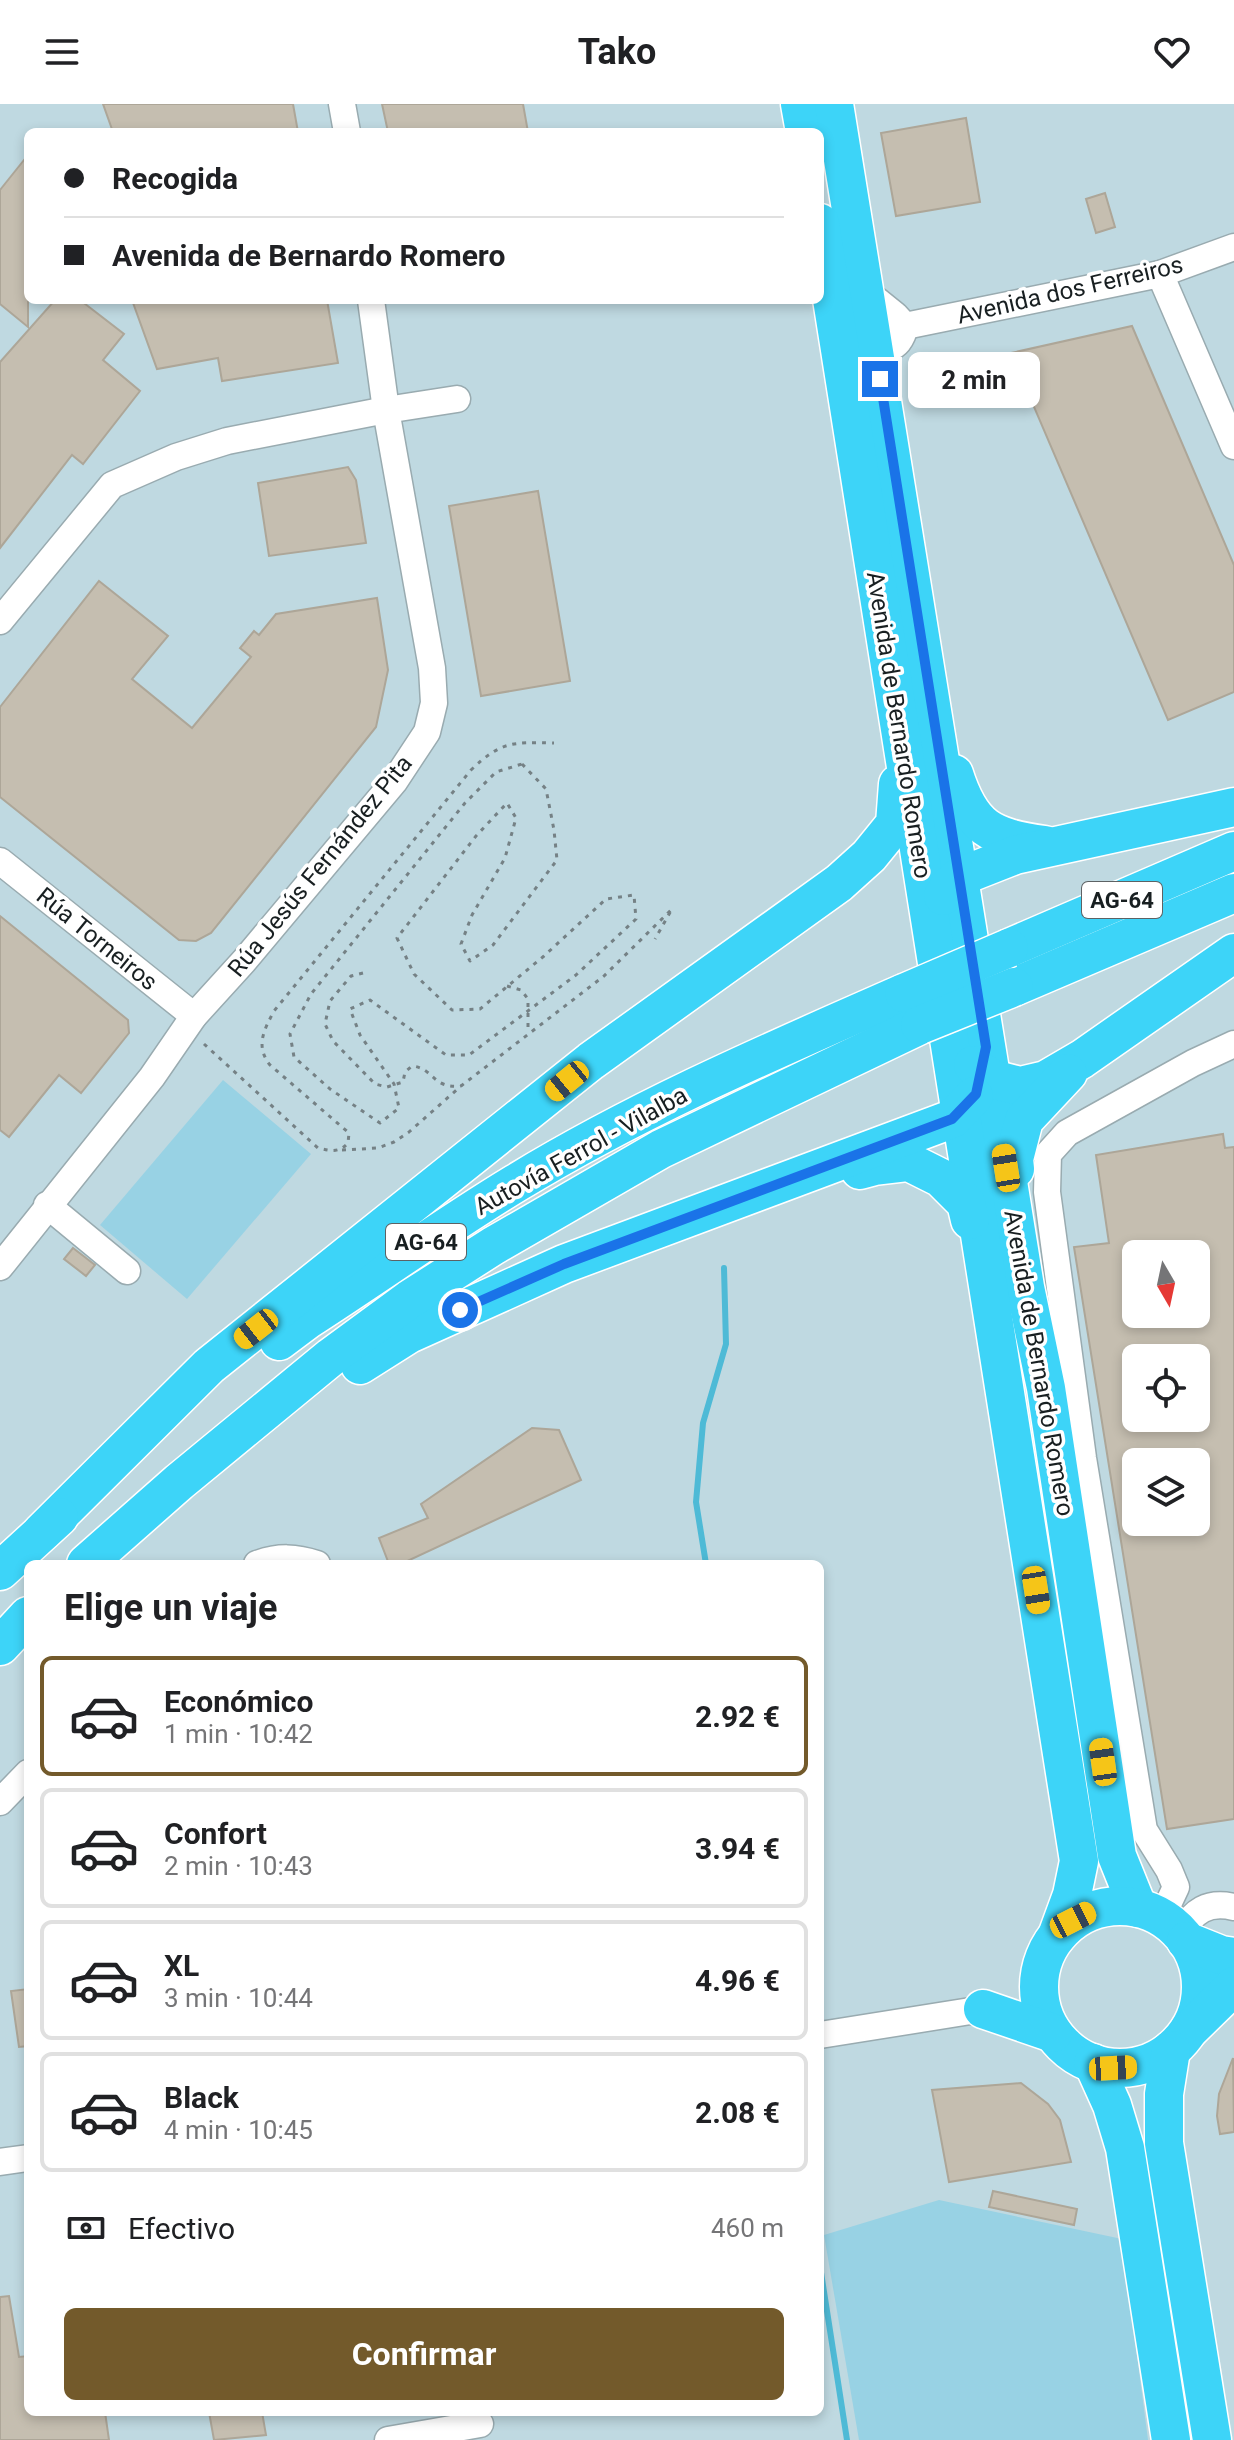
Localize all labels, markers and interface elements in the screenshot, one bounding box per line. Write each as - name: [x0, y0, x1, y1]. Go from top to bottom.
- icon: menu: [40, 30, 84, 74]
- icon: heart: [1150, 30, 1194, 74]
- text: Tako: [578, 31, 656, 73]
- text: Recogida: [112, 161, 238, 196]
- text: Avenida de Bernardo Romero: [112, 238, 505, 273]
- street label: Avenida dos Ferreiros: [954, 250, 1186, 330]
- callout: 2 min: [908, 351, 1040, 407]
- route end: [862, 361, 898, 397]
- text: 2 min: [941, 365, 1007, 395]
- street label: Avenida de Bernardo Romero: [861, 570, 937, 880]
- street label: Rúa Jesús Fernández Pita: [222, 750, 418, 982]
- street label: Rúa Torneiros: [31, 882, 163, 996]
- road number: AG-64: [1082, 882, 1162, 918]
- car: [541, 1057, 593, 1105]
- street label: Autovía Ferrol - Vilalba: [470, 1081, 692, 1221]
- car: [990, 1142, 1022, 1194]
- street label: Avenida de Bernardo Romero: [998, 1208, 1080, 1518]
- road number: AG-64: [386, 1224, 466, 1260]
- north arrow: [1122, 1240, 1210, 1328]
- map controls: [1122, 1240, 1210, 1536]
- route start: [442, 1292, 478, 1328]
- car: [230, 1305, 282, 1353]
- button: locate: [1122, 1344, 1210, 1432]
- button: layers: [1122, 1448, 1210, 1536]
- car: [1020, 1564, 1052, 1616]
- text: Elige un viaje: [64, 1587, 277, 1629]
- icon: car: [68, 1680, 140, 1752]
- text: Económico: [164, 1684, 313, 1719]
- text: 2.92 €: [695, 1699, 780, 1734]
- text: 1 min · 10:42: [164, 1719, 313, 1749]
- car: [1088, 1737, 1118, 1787]
- icon: car: [68, 1812, 140, 1884]
- text: Confort: [164, 1816, 267, 1851]
- text: 3.94 €: [695, 1831, 780, 1866]
- text: 2 min · 10:43: [164, 1851, 313, 1881]
- car: [1046, 1898, 1100, 1942]
- icon: car: [68, 1944, 140, 2016]
- text: XL: [164, 1948, 199, 1983]
- text: 4.96 €: [695, 1963, 780, 1998]
- text: 3 min · 10:44: [164, 1983, 313, 2013]
- car: [1088, 2055, 1138, 2081]
- icon: car: [68, 2076, 140, 2148]
- text: Black: [164, 2080, 239, 2115]
- text: 2.08 €: [695, 2095, 780, 2130]
- text: 4 min · 10:45: [164, 2115, 313, 2145]
- icon: cash: [64, 2206, 108, 2250]
- text: Efectivo: [128, 2211, 235, 2246]
- text: 460 m: [711, 2213, 784, 2243]
- button: Confirmar: [64, 2308, 784, 2400]

